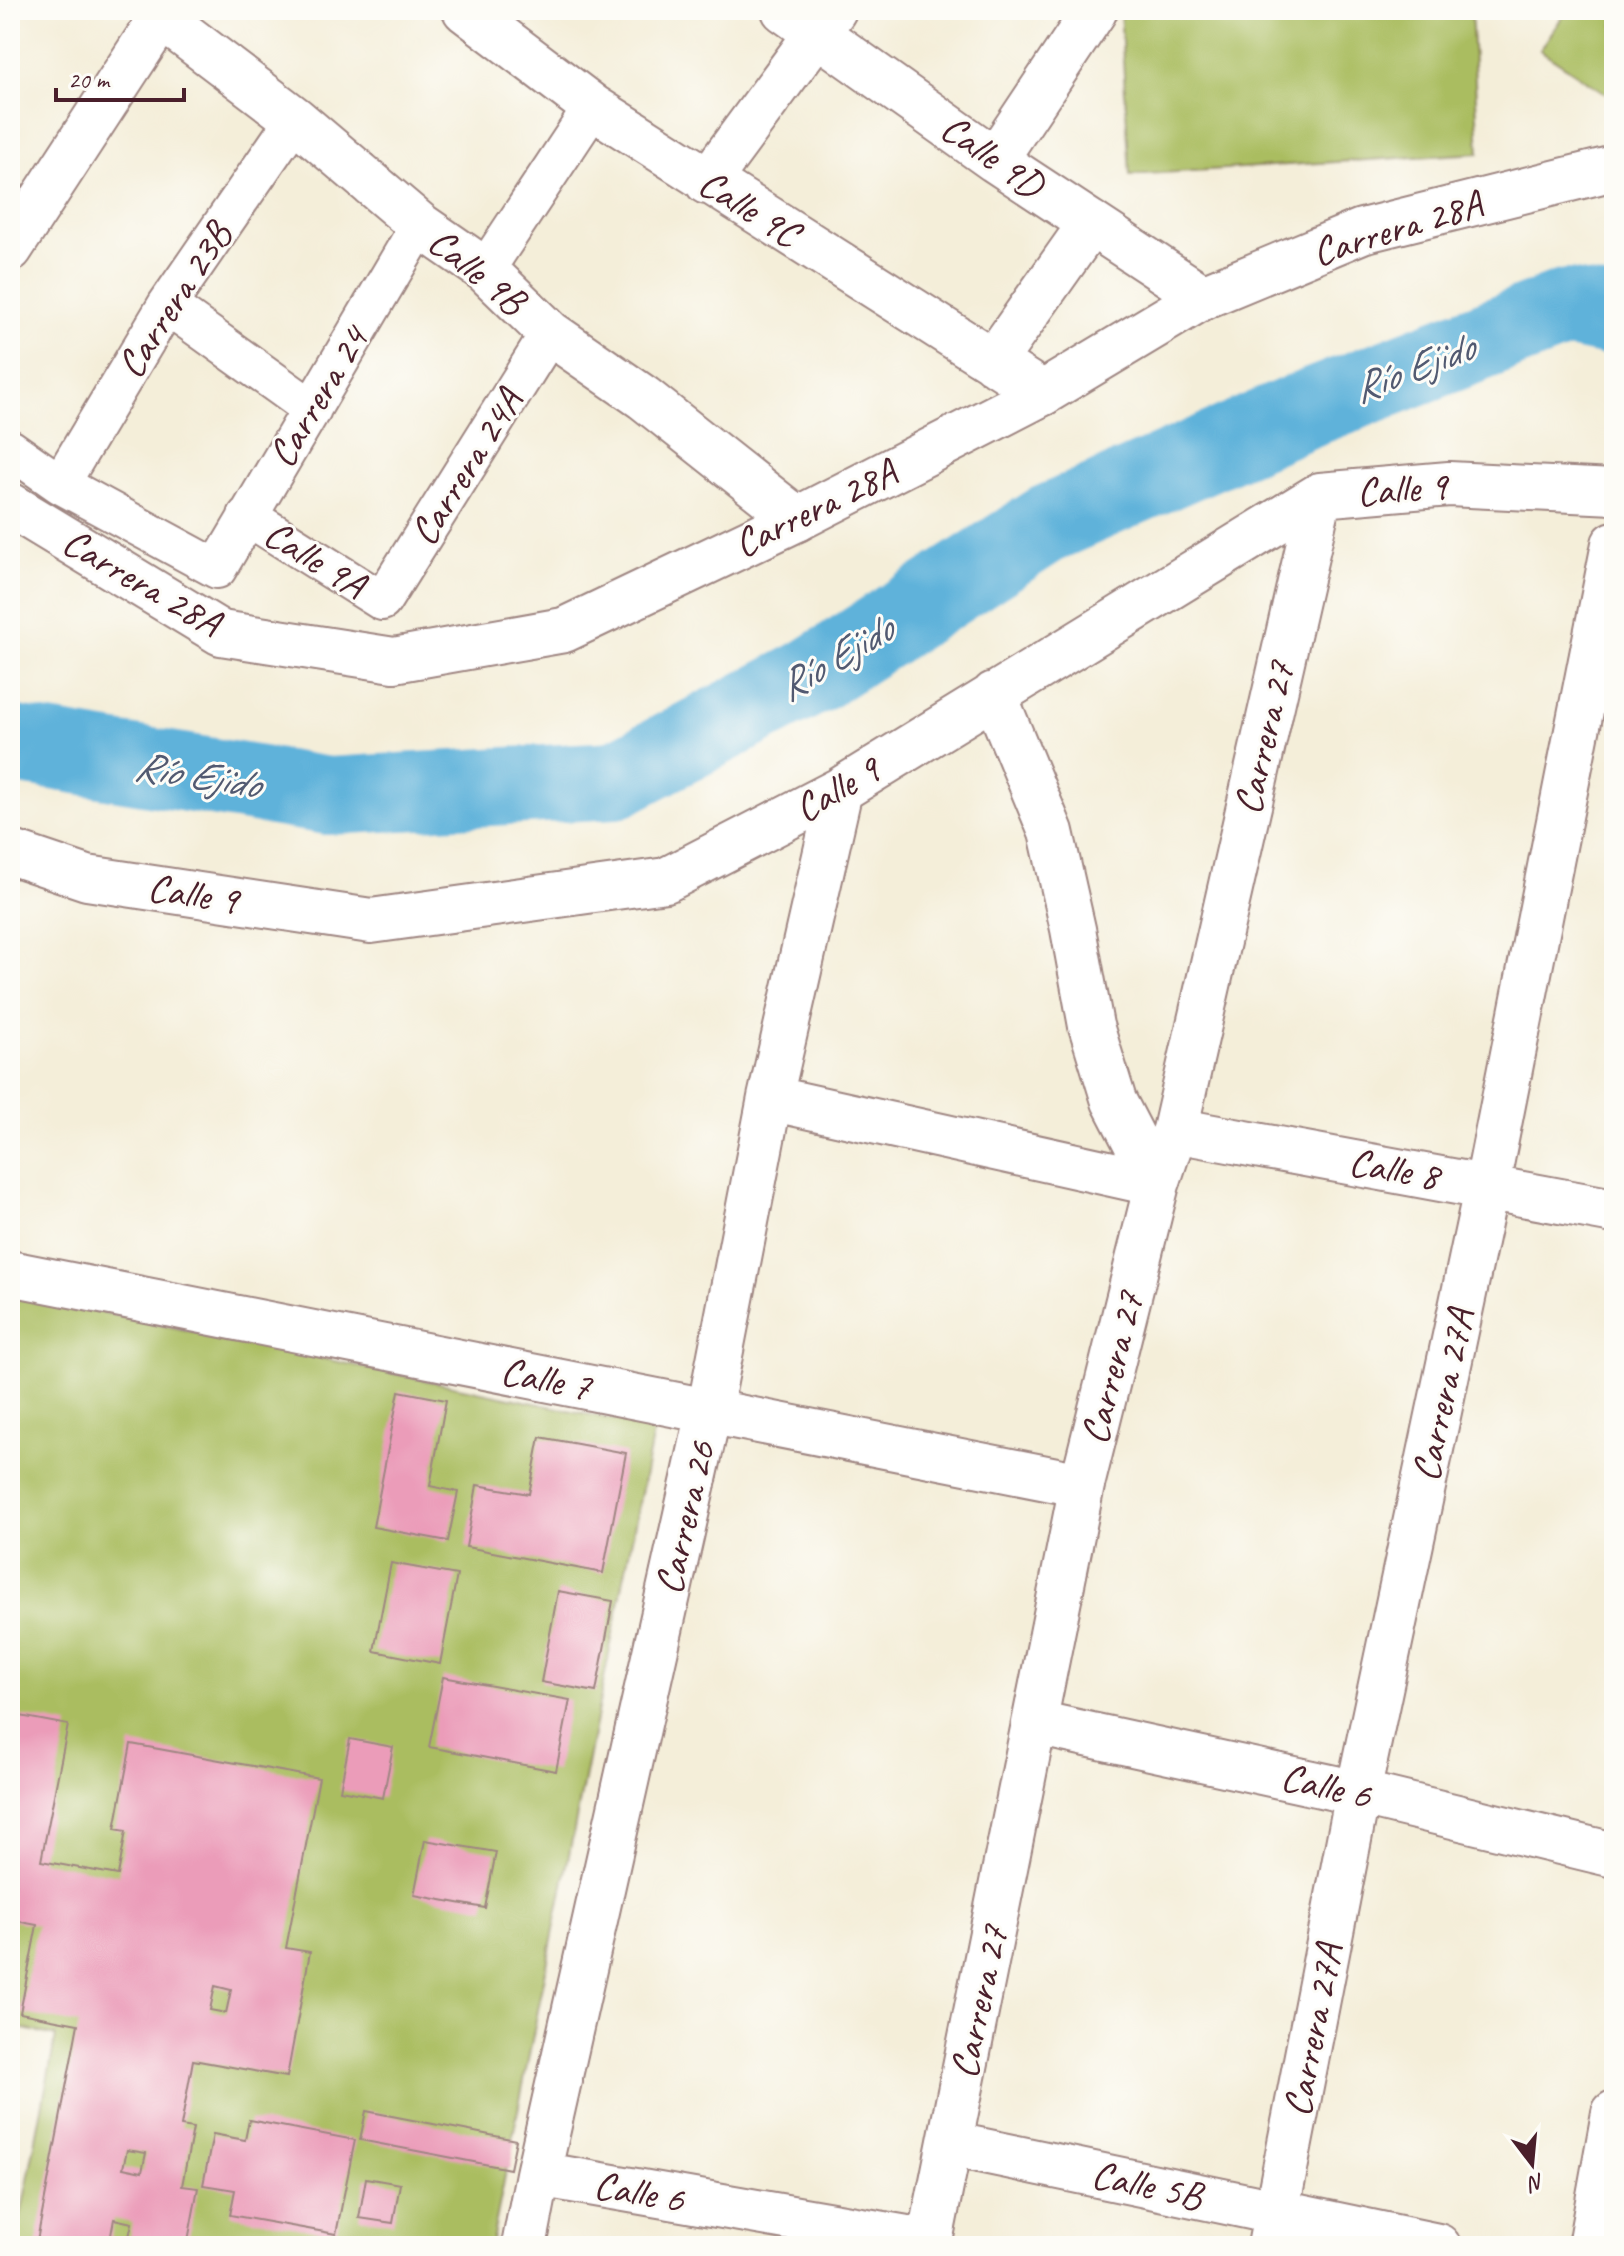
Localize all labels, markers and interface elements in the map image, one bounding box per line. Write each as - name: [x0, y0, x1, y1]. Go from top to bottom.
- scale bar: [56, 52, 184, 102]
- text: 20 m: [68, 65, 111, 95]
- street label: Calle 9D: [931, 103, 1055, 211]
- street label: Calle 9C: [689, 158, 812, 260]
- street label: Carrera 28A: [1306, 178, 1490, 277]
- street label: Carrera 23B: [105, 211, 244, 387]
- street label: Calle 9B: [418, 217, 538, 327]
- street label: Carrera 24: [257, 314, 381, 476]
- water label: Río Ejido: [1345, 319, 1486, 415]
- street label: Carrera 24A: [399, 378, 535, 554]
- street label: Carrera 28A: [726, 446, 906, 569]
- street label: Calle 9: [1355, 461, 1452, 517]
- street label: Calle 9A: [255, 508, 377, 611]
- street label: Carrera 28A: [54, 517, 232, 648]
- water label: Río Ejido: [768, 600, 907, 713]
- street label: Carrera 27: [1222, 655, 1306, 819]
- water label: Río Ejido: [131, 739, 268, 812]
- street label: Calle 9: [785, 743, 891, 833]
- street label: Calle 9: [144, 862, 245, 926]
- street label: Calle 8: [1345, 1137, 1447, 1202]
- street label: Carrera 27: [1069, 1285, 1155, 1449]
- street label: Carrera 27A: [1400, 1302, 1486, 1486]
- street label: Calle 7: [497, 1346, 597, 1413]
- street label: Carrera 26: [643, 1436, 727, 1599]
- street label: Calle 6: [1276, 1751, 1377, 1821]
- street label: Carrera 27: [938, 1919, 1020, 2083]
- street label: Carrera 27A: [1272, 1938, 1355, 2121]
- north arrow: [1492, 2124, 1572, 2204]
- street label: Calle 5B: [1087, 2149, 1209, 2221]
- street label: Calle 6: [590, 2160, 689, 2225]
- text: N: [1524, 2167, 1548, 2199]

